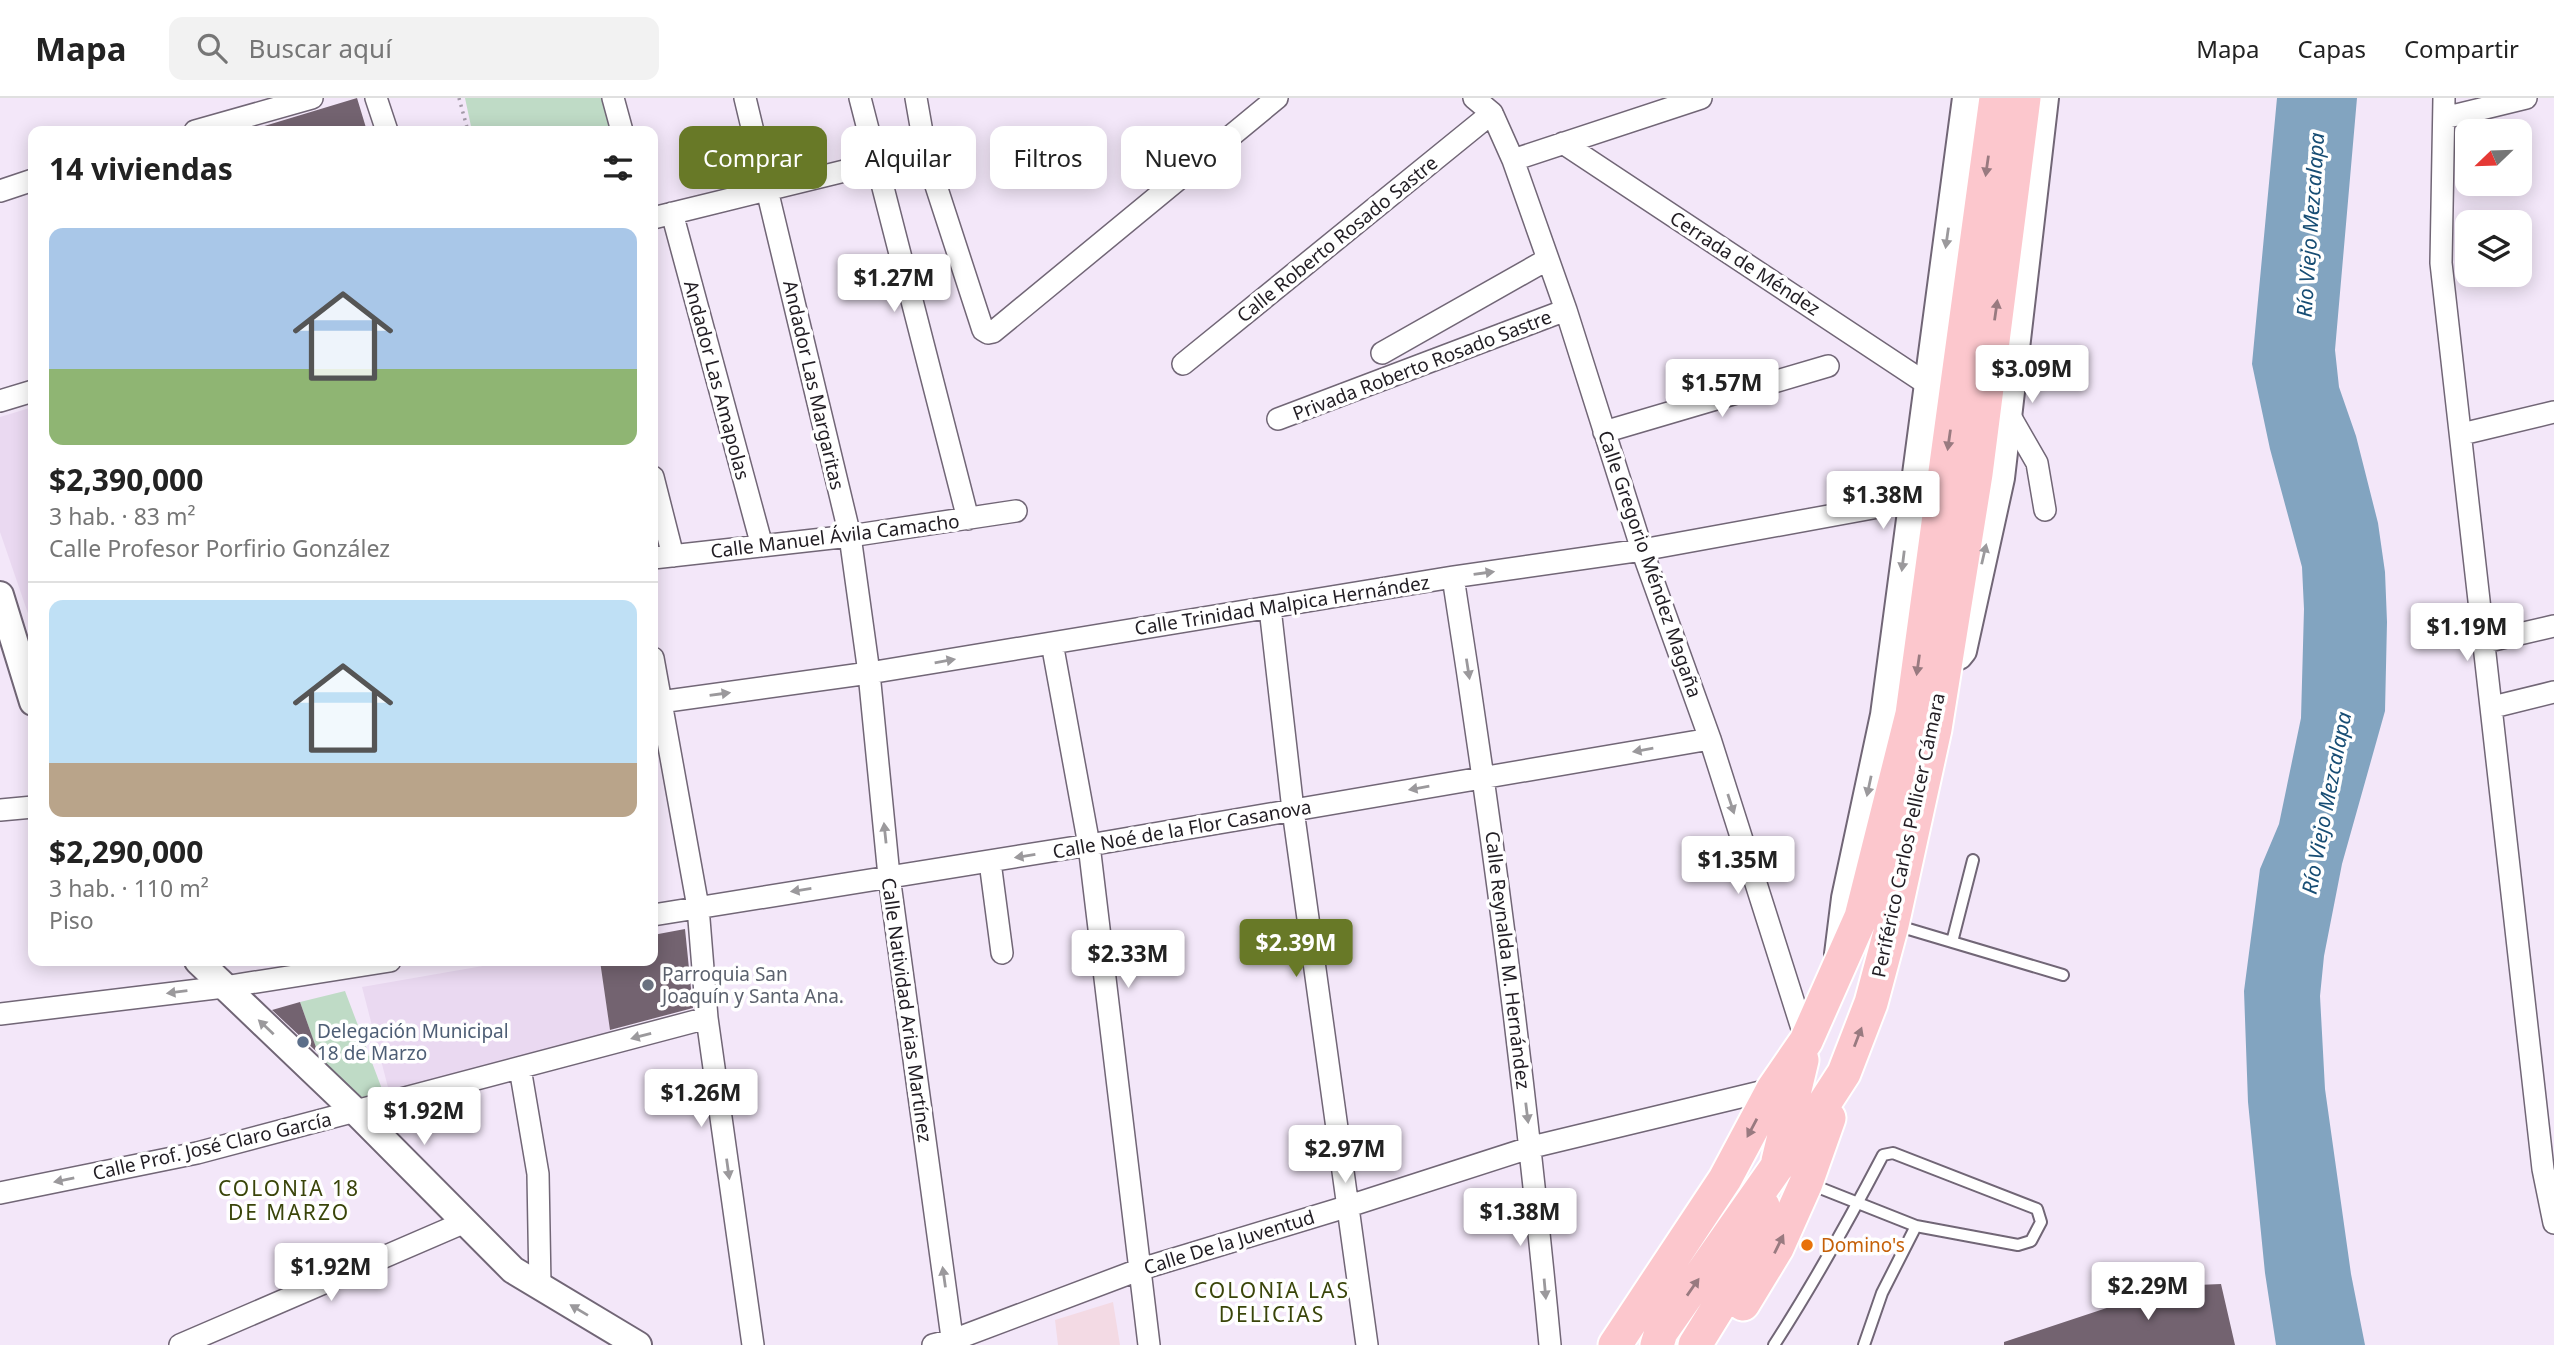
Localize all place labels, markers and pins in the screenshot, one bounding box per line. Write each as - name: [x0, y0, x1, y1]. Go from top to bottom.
- pin: $1.27M: [837, 254, 951, 314]
- pin: $3.09M: [1975, 345, 2089, 405]
- pin: $1.57M: [1665, 360, 1779, 419]
- pin: $1.38M: [1826, 472, 1940, 531]
- pin: $1.19M: [2410, 603, 2524, 663]
- pin: $1.35M: [1681, 836, 1795, 896]
- pin: $2.39M: [1239, 920, 1353, 979]
- pin: $2.33M: [1071, 930, 1185, 990]
- place label: Parroquia San Joaquín y Santa Ana.: [660, 961, 844, 1009]
- marker: Parroquia San Joaquín y Santa Ana.: [640, 977, 656, 993]
- place label: Delegación Municipal 18 de Marzo: [317, 1018, 509, 1066]
- marker: Delegación Municipal 18 de Marzo: [295, 1034, 311, 1050]
- pin: $1.26M: [644, 1070, 758, 1129]
- pin: $1.92M: [367, 1088, 481, 1147]
- pin: $2.97M: [1288, 1126, 1402, 1185]
- pin: $1.38M: [1463, 1188, 1577, 1248]
- place label: Domino's: [1821, 1232, 1905, 1258]
- marker: Domino's: [1799, 1237, 1815, 1253]
- pin: $1.92M: [274, 1244, 388, 1303]
- pin: $2.29M: [2091, 1262, 2205, 1322]

